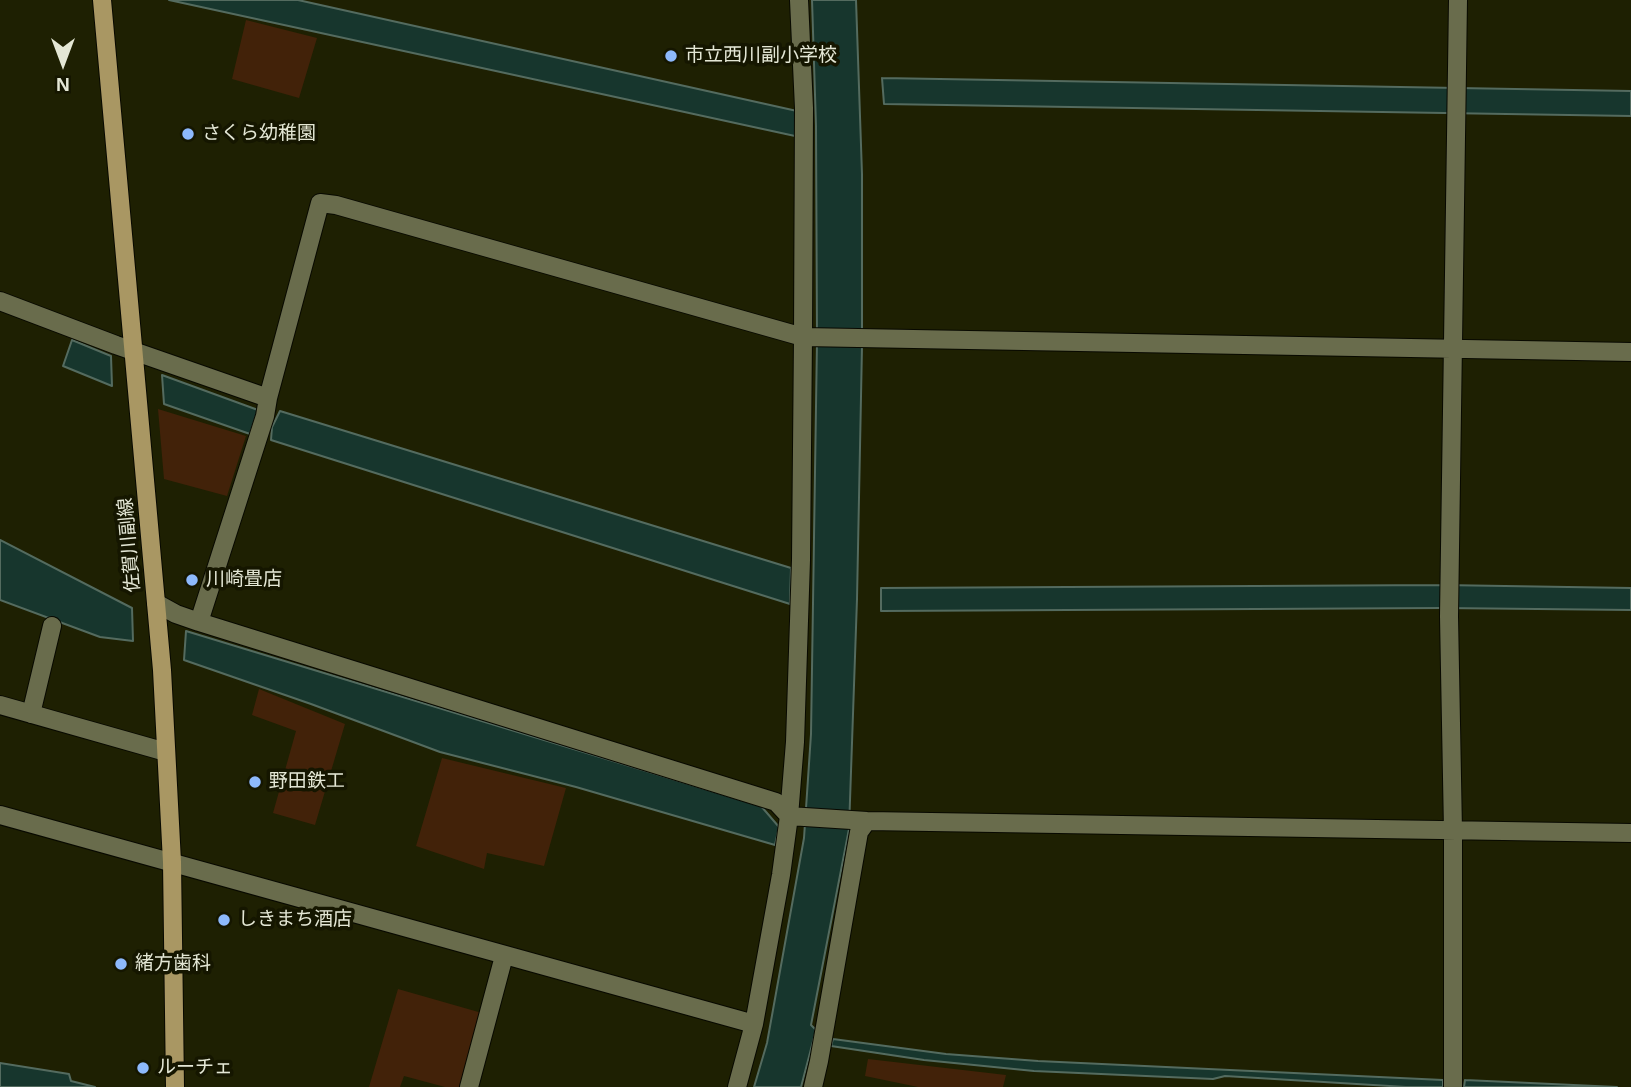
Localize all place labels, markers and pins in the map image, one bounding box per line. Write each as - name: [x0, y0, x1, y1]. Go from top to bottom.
- place label: 市立西川副小学校: [685, 45, 837, 67]
- marker: 市立西川副小学校: [663, 48, 679, 64]
- place label: さくら幼稚園: [202, 123, 316, 145]
- marker: さくら幼稚園: [180, 126, 196, 142]
- place label: 川崎畳店: [206, 569, 282, 591]
- marker: 川崎畳店: [184, 572, 200, 588]
- place label: 野田鉄工: [269, 771, 345, 793]
- marker: 野田鉄工: [247, 774, 263, 790]
- place label: しきまち酒店: [238, 909, 352, 931]
- marker: しきまち酒店: [216, 912, 232, 928]
- place label: 緒方歯科: [135, 953, 211, 975]
- marker: 緒方歯科: [113, 956, 129, 972]
- place label: ルーチェ: [157, 1057, 233, 1079]
- marker: ルーチェ: [135, 1060, 151, 1076]

